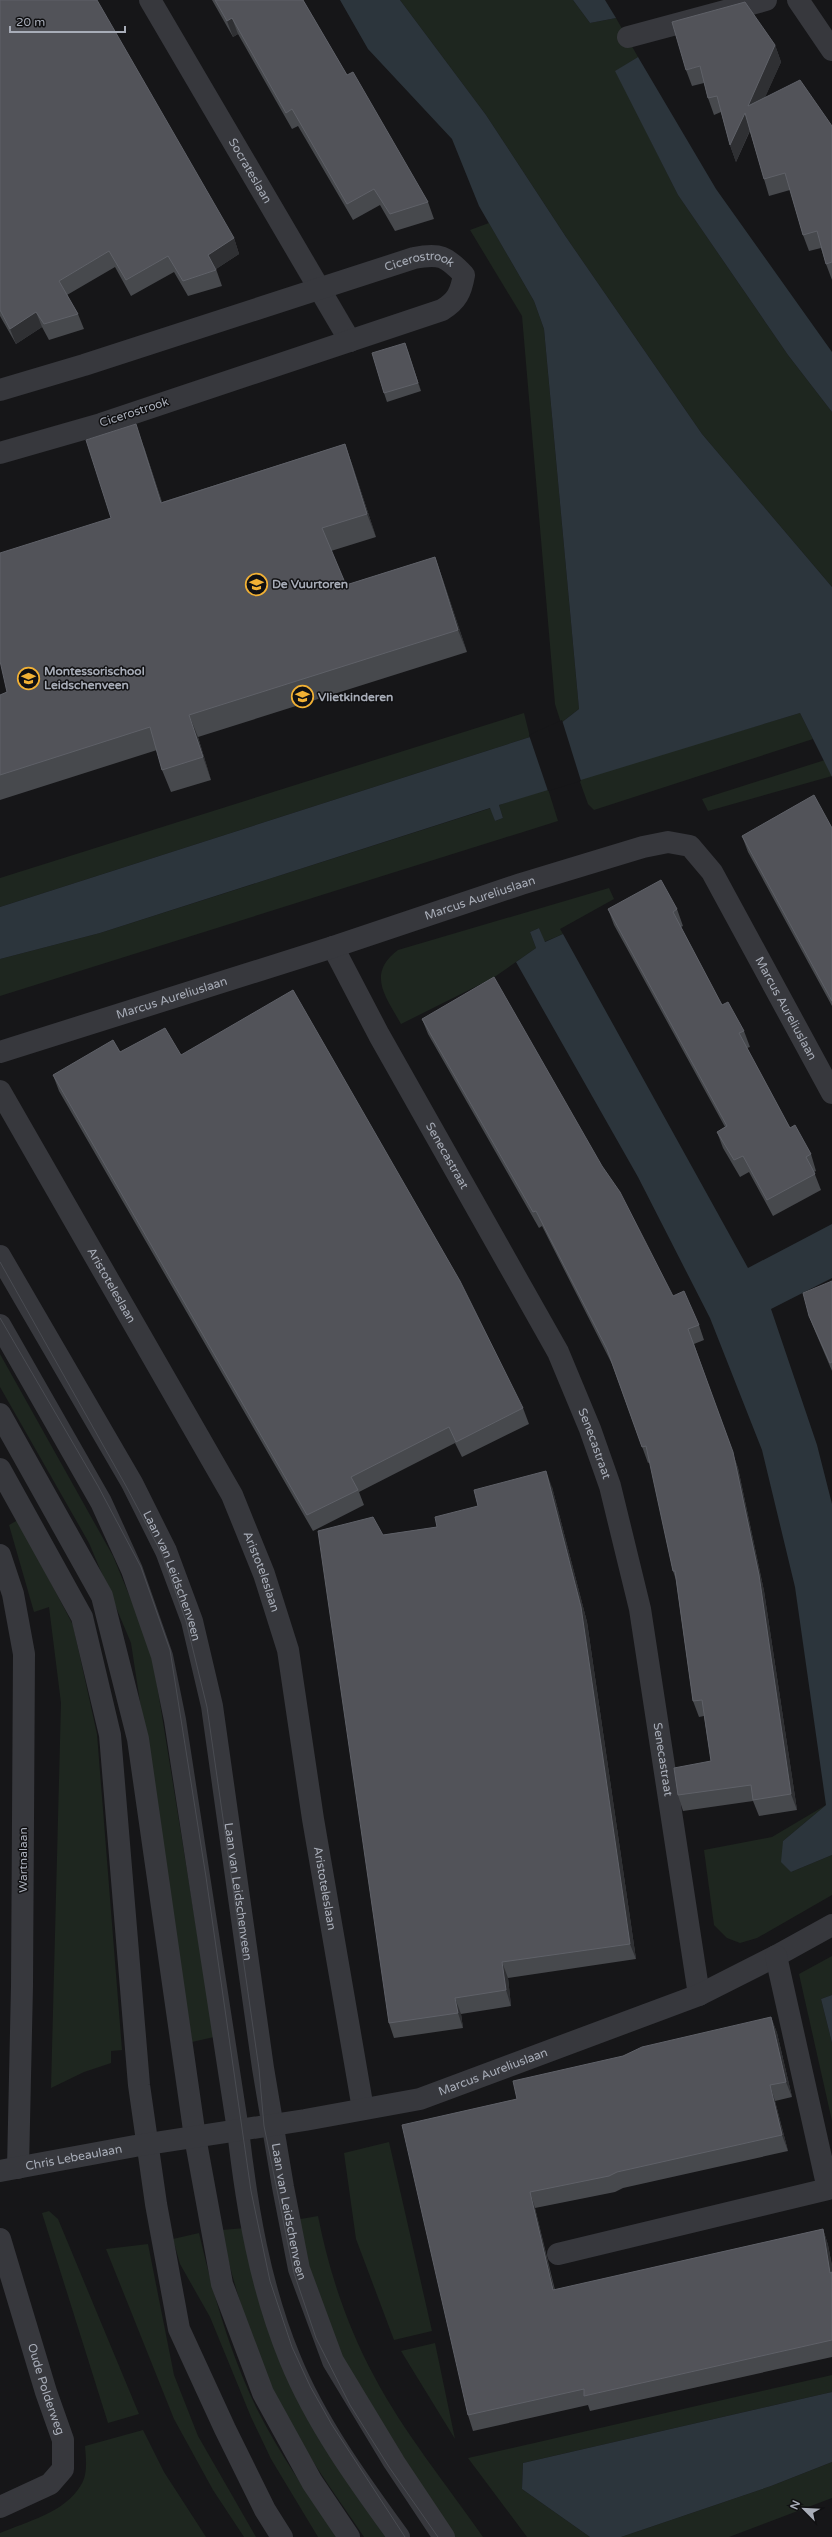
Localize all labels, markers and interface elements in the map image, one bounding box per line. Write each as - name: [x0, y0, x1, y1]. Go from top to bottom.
- scale bar: [10, 8, 125, 34]
- text: 20 m: [16, 15, 45, 29]
- street label: Socrateslaan: [226, 136, 275, 206]
- street label: Cicerostrook: [383, 249, 458, 274]
- street label: Cicerostrook: [98, 394, 171, 430]
- school or university icon: De Vuurtoren: [243, 571, 269, 597]
- place label: De Vuurtoren: [272, 577, 348, 591]
- place label: Montessorischool Leidschenveen: [44, 664, 145, 692]
- school or university icon: Montessorischool Leidschenveen: [16, 665, 42, 691]
- school or university icon: Vlietkinderen: [289, 684, 315, 710]
- place label: Vlietkinderen: [318, 690, 393, 704]
- street label: Marcus Aureliuslaan: [423, 873, 537, 923]
- street label: Marcus Aureliuslaan: [752, 954, 820, 1062]
- street label: Marcus Aureliuslaan: [114, 974, 229, 1022]
- street label: Senecastraat: [423, 1120, 472, 1192]
- street label: Aristoteleslaan: [84, 1245, 139, 1325]
- street label: Senecastraat: [575, 1406, 614, 1481]
- street label: Laan van Leidschenveen: [140, 1508, 203, 1642]
- street label: Aristoteleslaan: [240, 1529, 282, 1614]
- street label: Senecastraat: [650, 1722, 676, 1798]
- street label: Laan van Leidschenveen: [221, 1822, 255, 1962]
- street label: Wartnalaan: [16, 1827, 30, 1893]
- street label: Aristoteleslaan: [311, 1845, 339, 1931]
- street label: Marcus Aureliuslaan: [436, 2045, 550, 2099]
- street label: Chris Lebeaulaan: [24, 2142, 123, 2173]
- street label: Laan van Leidschenveen: [269, 2142, 309, 2282]
- street label: Oude Polderweg: [25, 2342, 68, 2437]
- north arrow: [784, 2489, 824, 2529]
- text: N: [788, 2498, 803, 2512]

